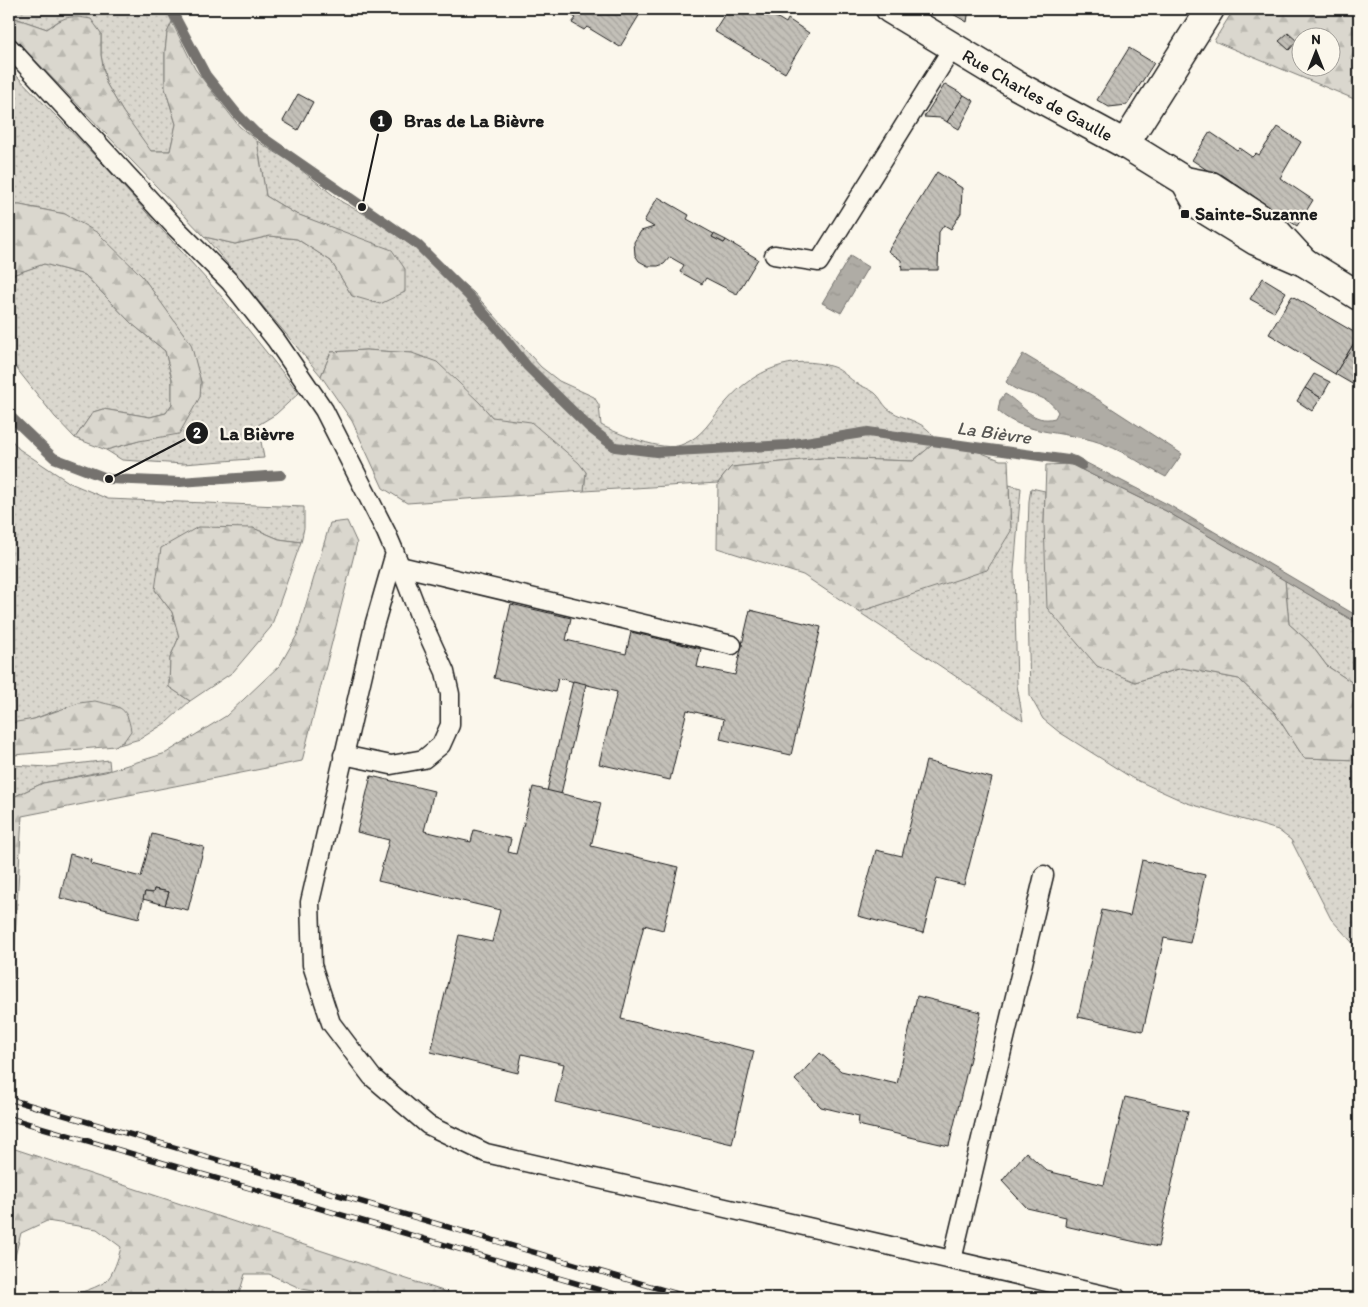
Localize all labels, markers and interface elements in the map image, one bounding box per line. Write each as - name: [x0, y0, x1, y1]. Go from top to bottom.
- north arrow: [1290, 28, 1340, 78]
- text: N: [1311, 31, 1321, 48]
- street label: Rue Charles de Gaulle: [958, 44, 1117, 146]
- callout: Bras de La Bièvre: [369, 104, 555, 138]
- text: Bras de La Bièvre: [404, 109, 544, 132]
- text: 1: [378, 112, 385, 130]
- place label: Sainte-Suzanne: [1195, 203, 1318, 225]
- marker: Sainte-Suzanne: [1179, 208, 1191, 220]
- callout: La Bièvre: [184, 416, 304, 450]
- water label: La Bièvre: [955, 416, 1033, 449]
- text: La Bièvre: [220, 422, 294, 445]
- text: 2: [193, 424, 201, 442]

